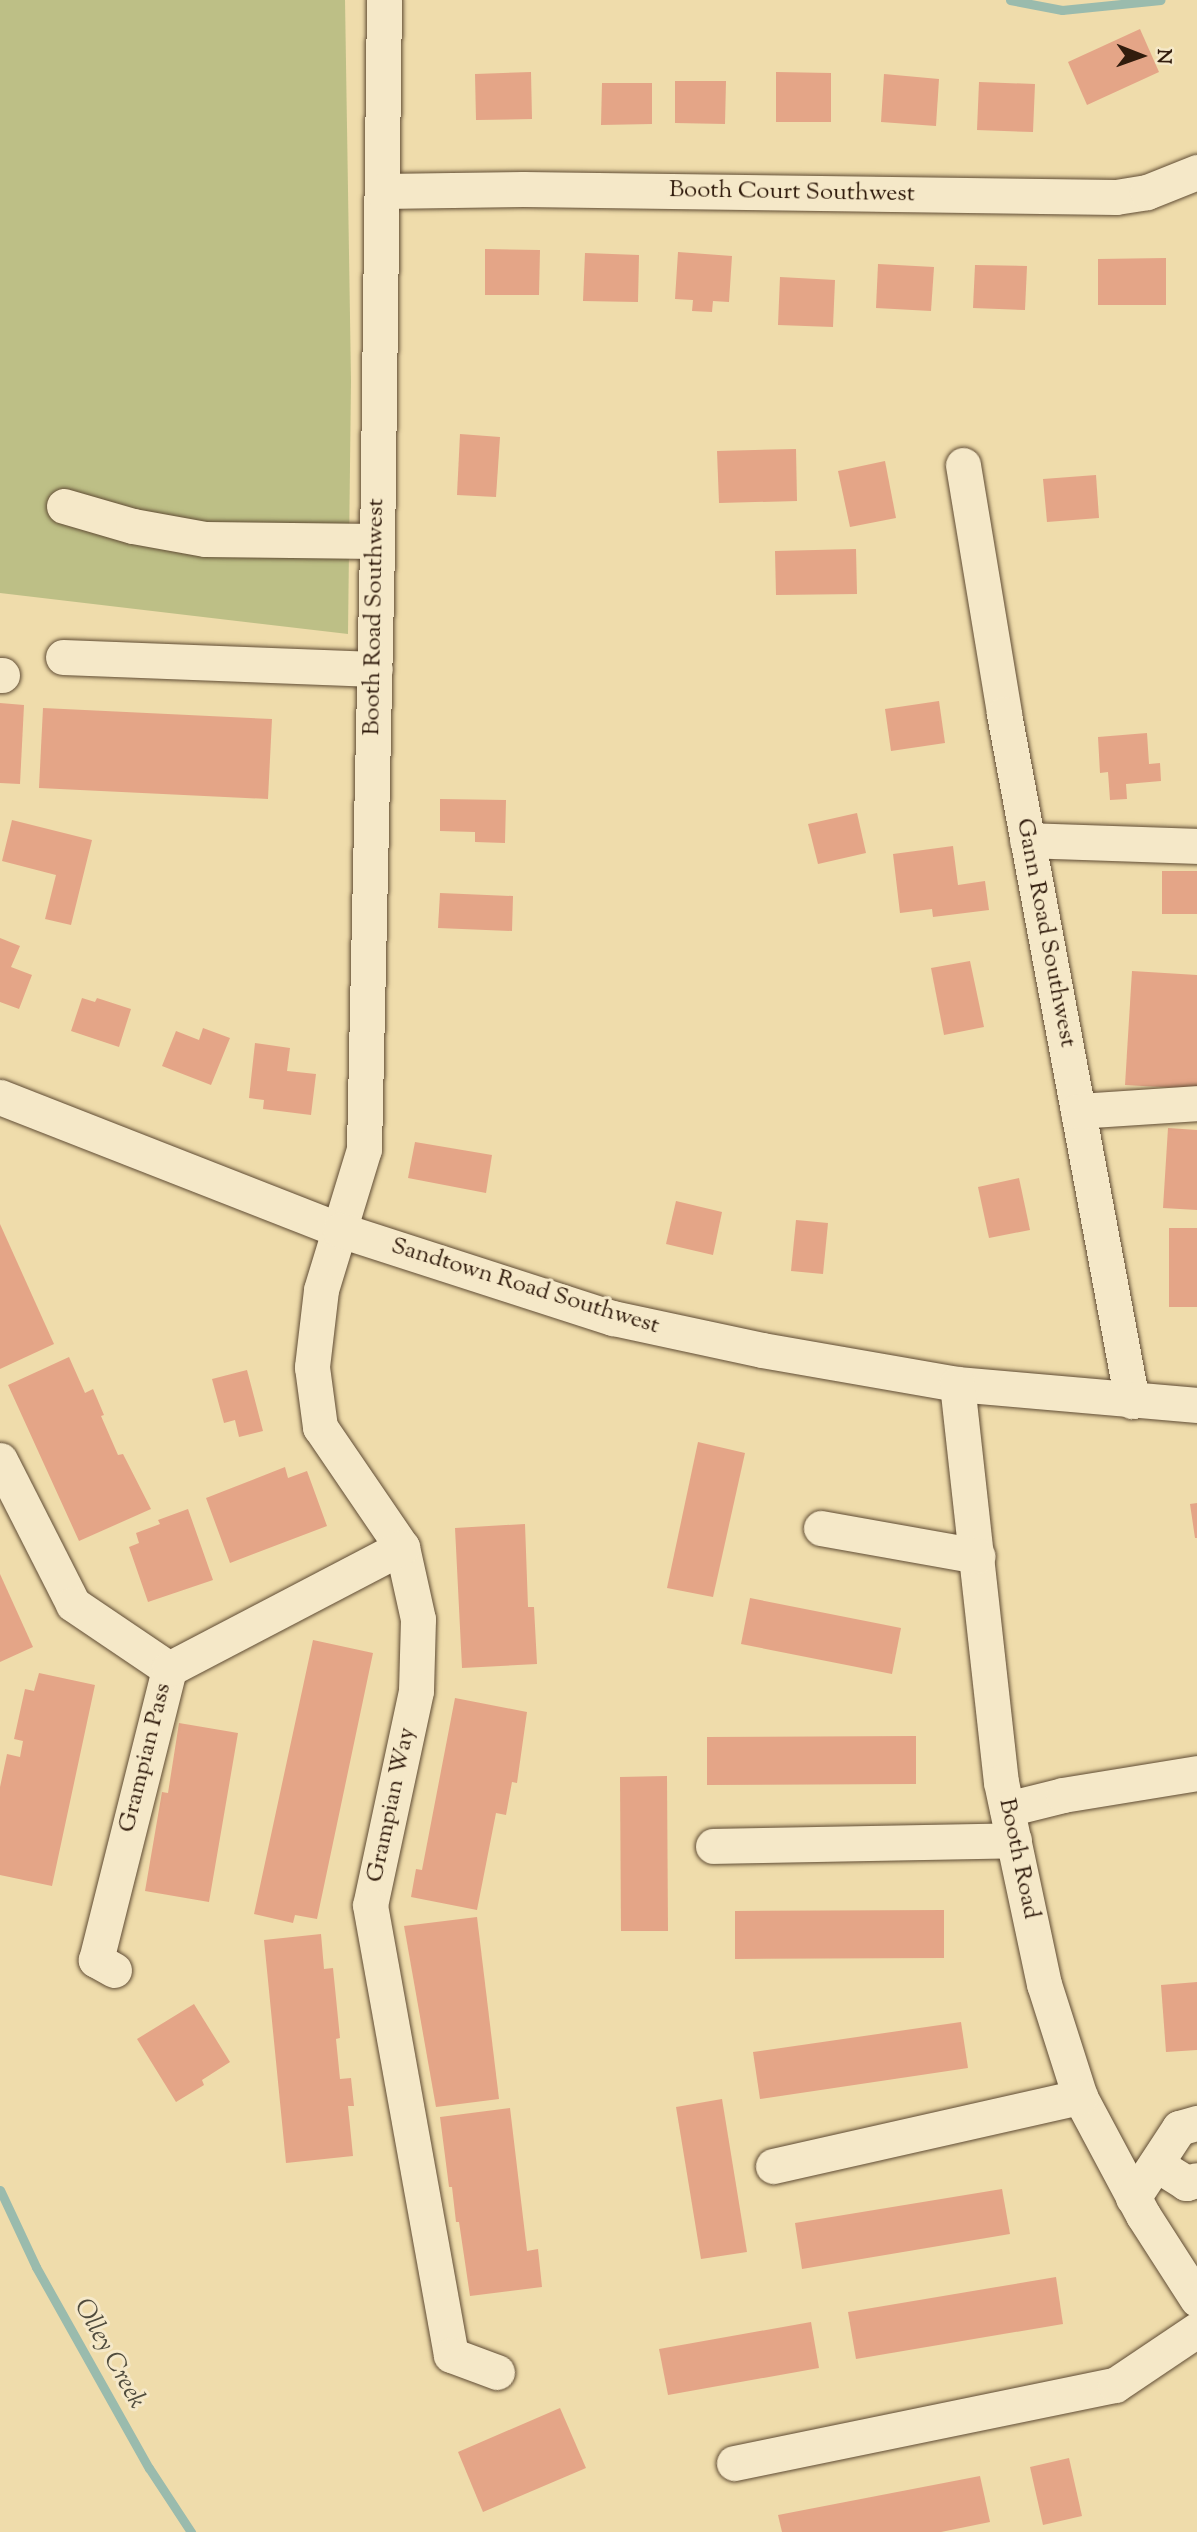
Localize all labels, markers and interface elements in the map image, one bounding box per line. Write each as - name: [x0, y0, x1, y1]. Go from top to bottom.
- north arrow: [1106, 21, 1176, 91]
- text: N: [1149, 49, 1176, 64]
- street label: Booth Court Southwest: [669, 176, 915, 210]
- street label: Booth Road Southwest: [359, 498, 391, 736]
- street label: Gann Road Southwest: [1009, 816, 1081, 1050]
- street label: Sandtown Road Southwest: [387, 1232, 663, 1342]
- street label: Grampian Pass: [114, 1680, 178, 1836]
- street label: Grampian Way: [362, 1725, 422, 1885]
- street label: Booth Road: [991, 1796, 1045, 1922]
- water label: Olley Creek: [66, 2294, 152, 2414]

